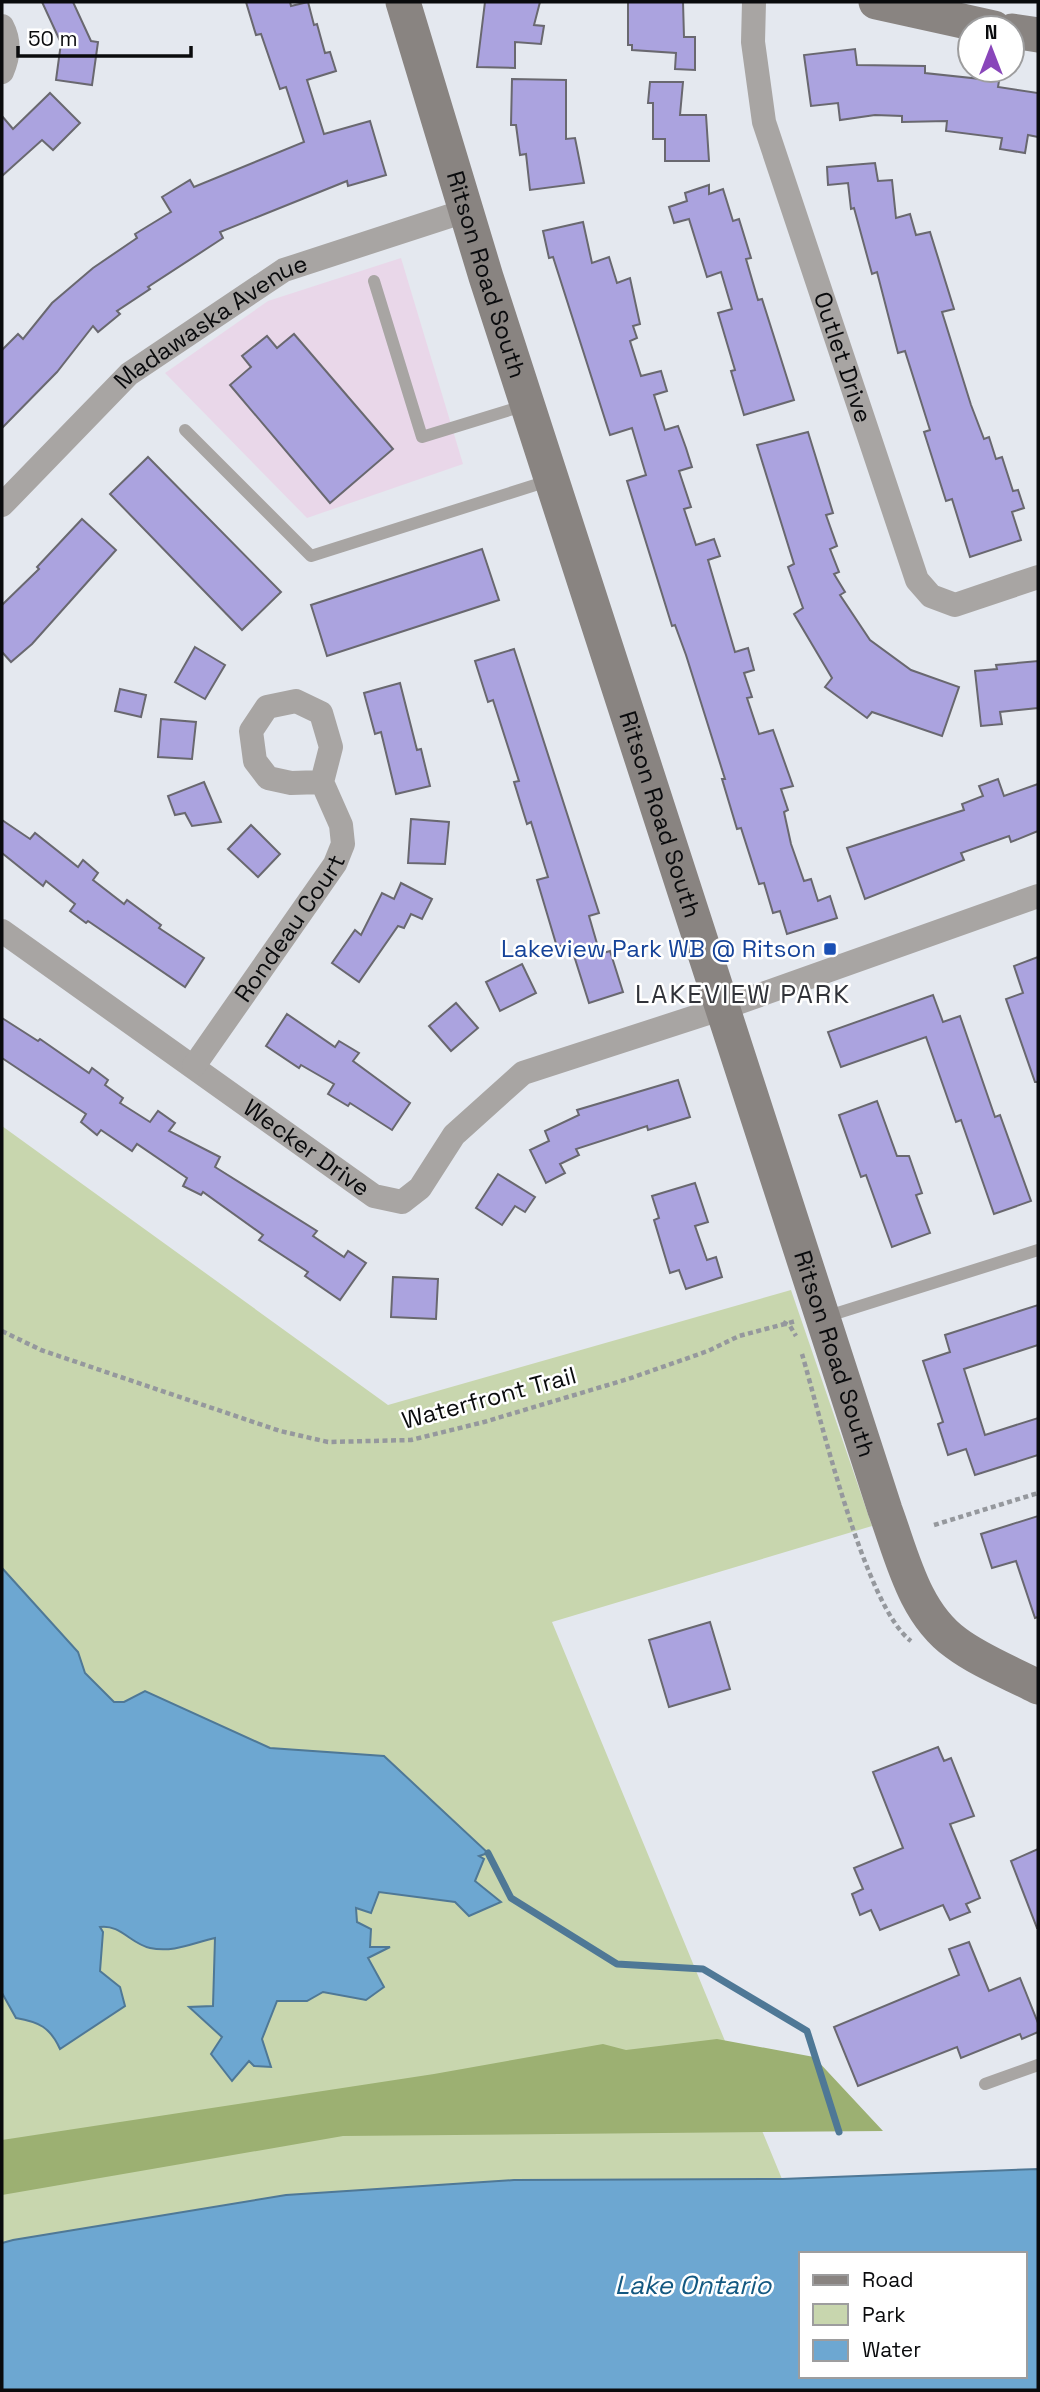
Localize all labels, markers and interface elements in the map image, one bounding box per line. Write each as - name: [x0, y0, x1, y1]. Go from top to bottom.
- scale bar: [18, 14, 191, 58]
- north arrow: [956, 14, 1026, 84]
- text: N: [985, 20, 997, 45]
- text: 50 m: [28, 25, 78, 52]
- street label: Ritson Road South: [440, 167, 534, 382]
- street label: Madawaska Avenue: [107, 247, 311, 395]
- street label: Outlet Drive: [807, 288, 879, 427]
- street label: Ritson Road South: [612, 707, 708, 922]
- street label: Rondeau Court: [227, 850, 352, 1008]
- place label: Lakeview Park WB @ Ritson: [501, 933, 816, 964]
- marker: Lakeview Park WB @ Ritson: [822, 941, 838, 957]
- district label: LAKEVIEW PARK: [635, 977, 851, 1011]
- street label: Wecker Drive: [237, 1092, 376, 1203]
- street label: Ritson Road South: [787, 1246, 883, 1461]
- street label: Waterfront Trail: [398, 1359, 579, 1436]
- legend: [799, 2252, 1026, 2378]
- text: Road: [862, 2266, 914, 2293]
- water label: Lake Ontario: [615, 2268, 772, 2302]
- text: Park: [862, 2301, 906, 2328]
- text: Water: [862, 2336, 921, 2363]

